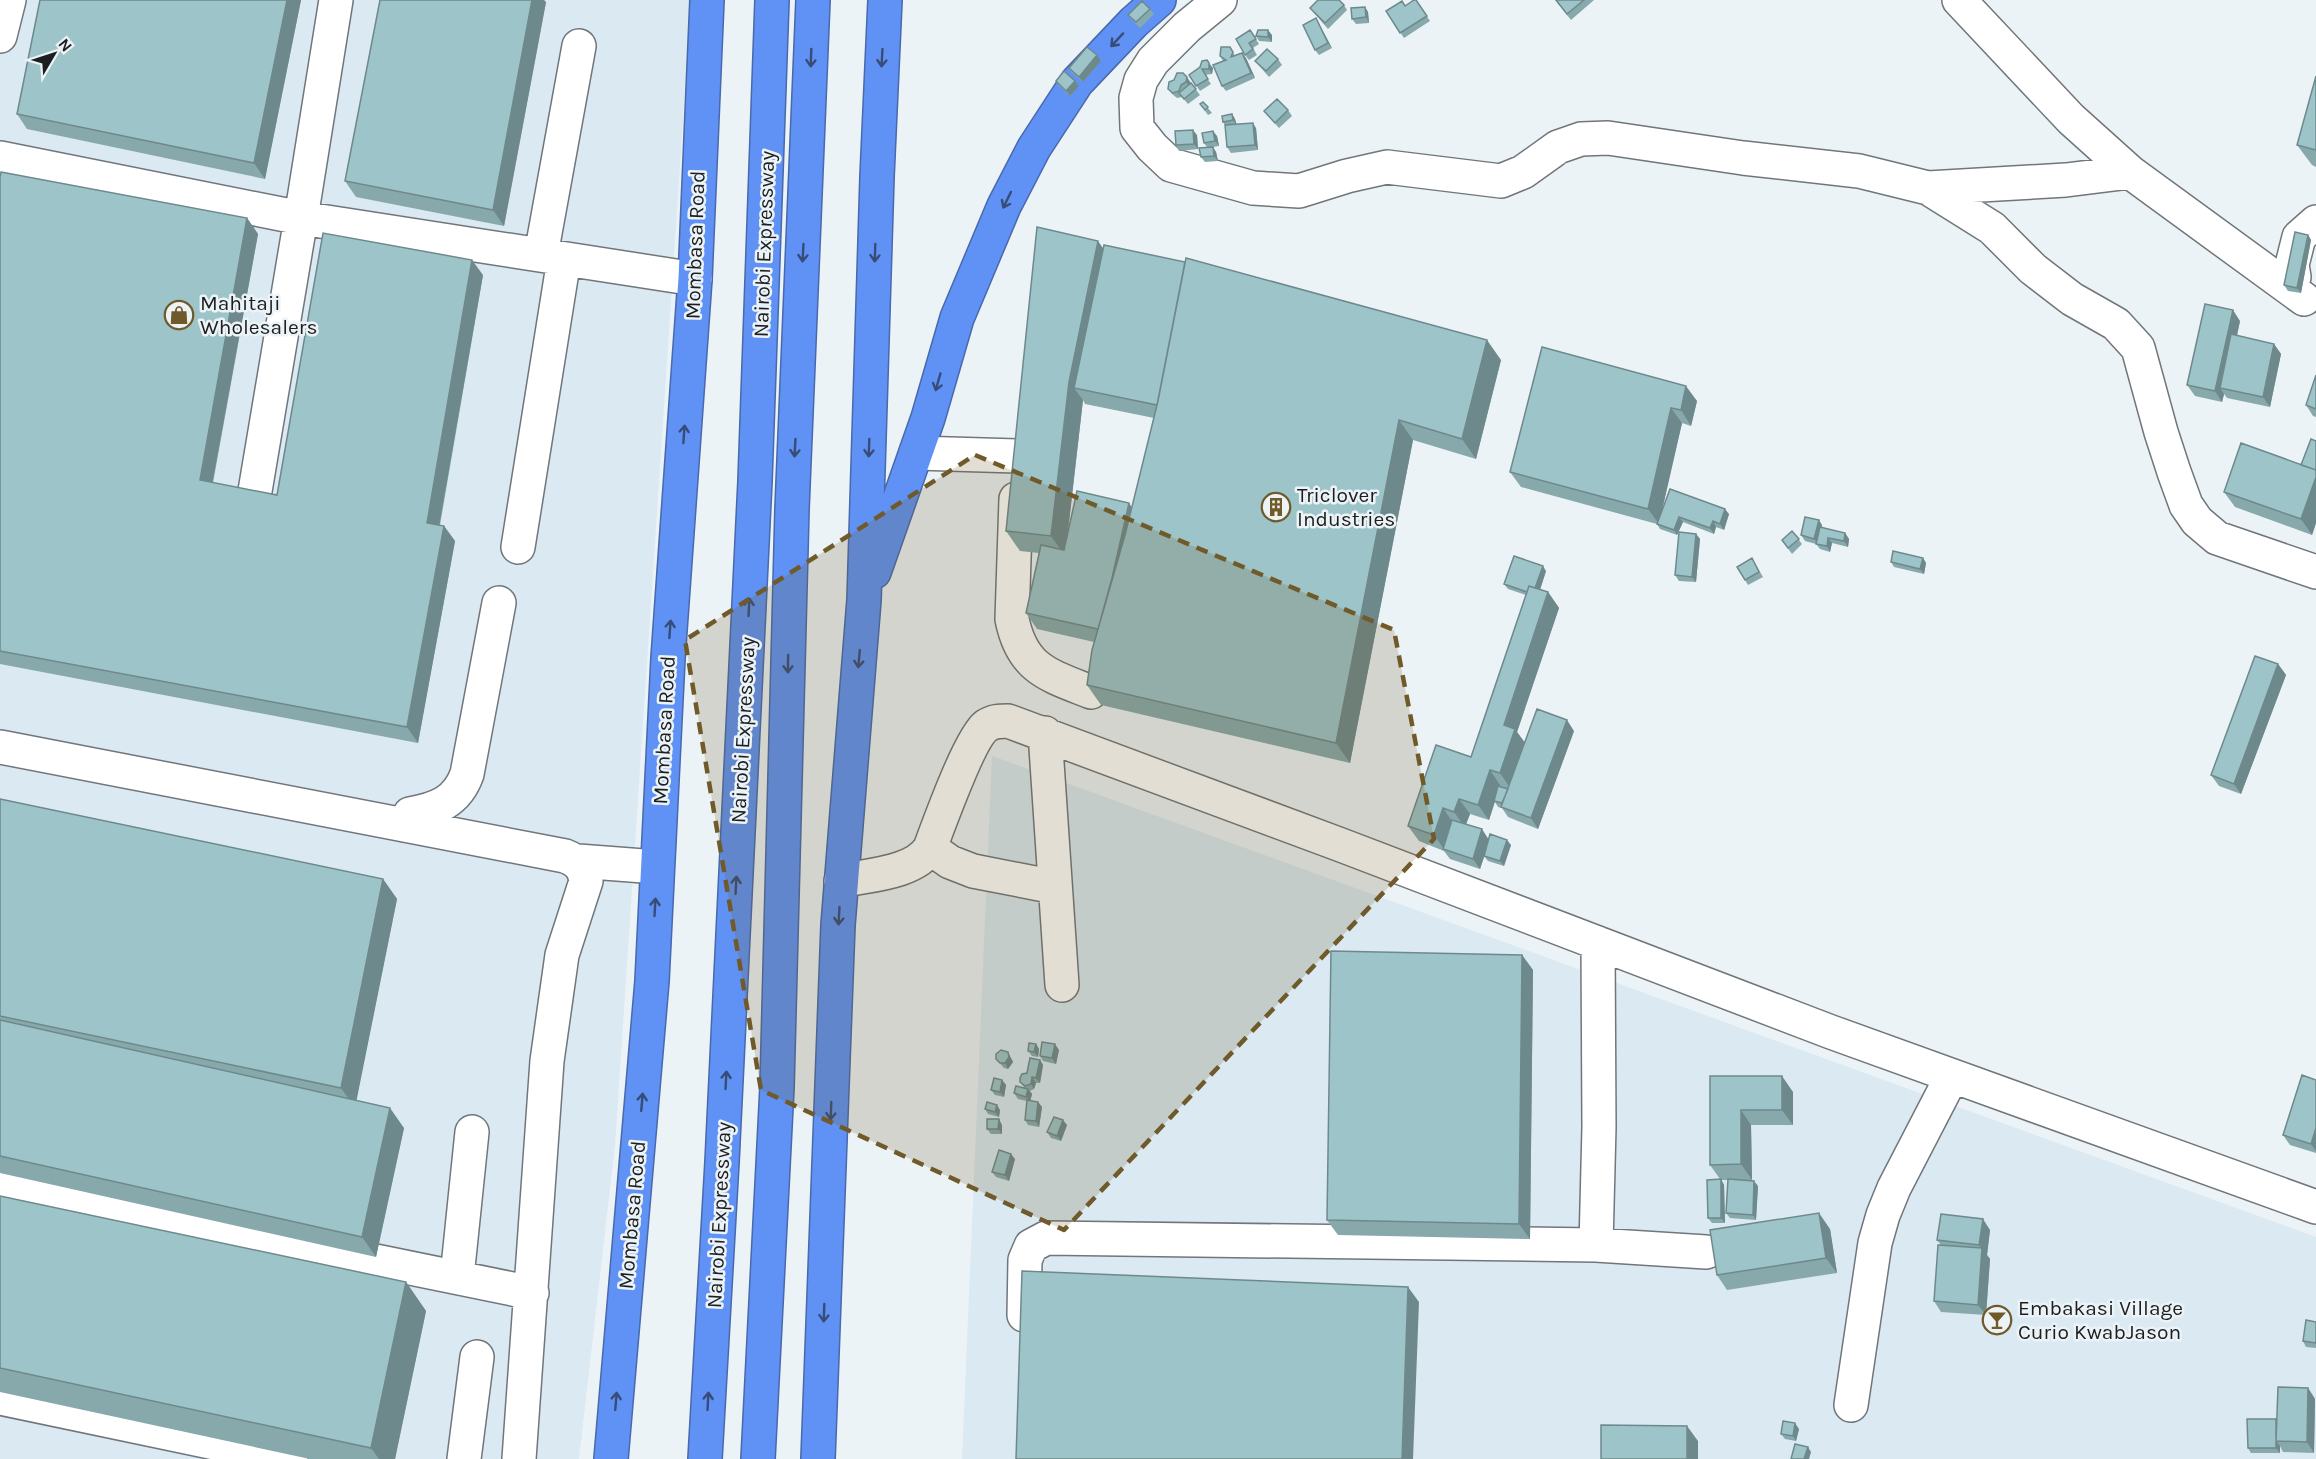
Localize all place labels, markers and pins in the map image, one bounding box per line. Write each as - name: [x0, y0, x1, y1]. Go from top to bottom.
- place label: Mahitaji Wholesalers: [200, 291, 317, 339]
- shop icon: Mahitaji Wholesalers: [163, 299, 195, 331]
- place label: Triclover Industries: [1297, 483, 1395, 531]
- building icon: Triclover Industries: [1260, 491, 1292, 523]
- place label: Embakasi Village Curio KwabJason: [2018, 1296, 2183, 1344]
- bar icon: Embakasi Village Curio KwabJason: [1981, 1304, 2013, 1336]

